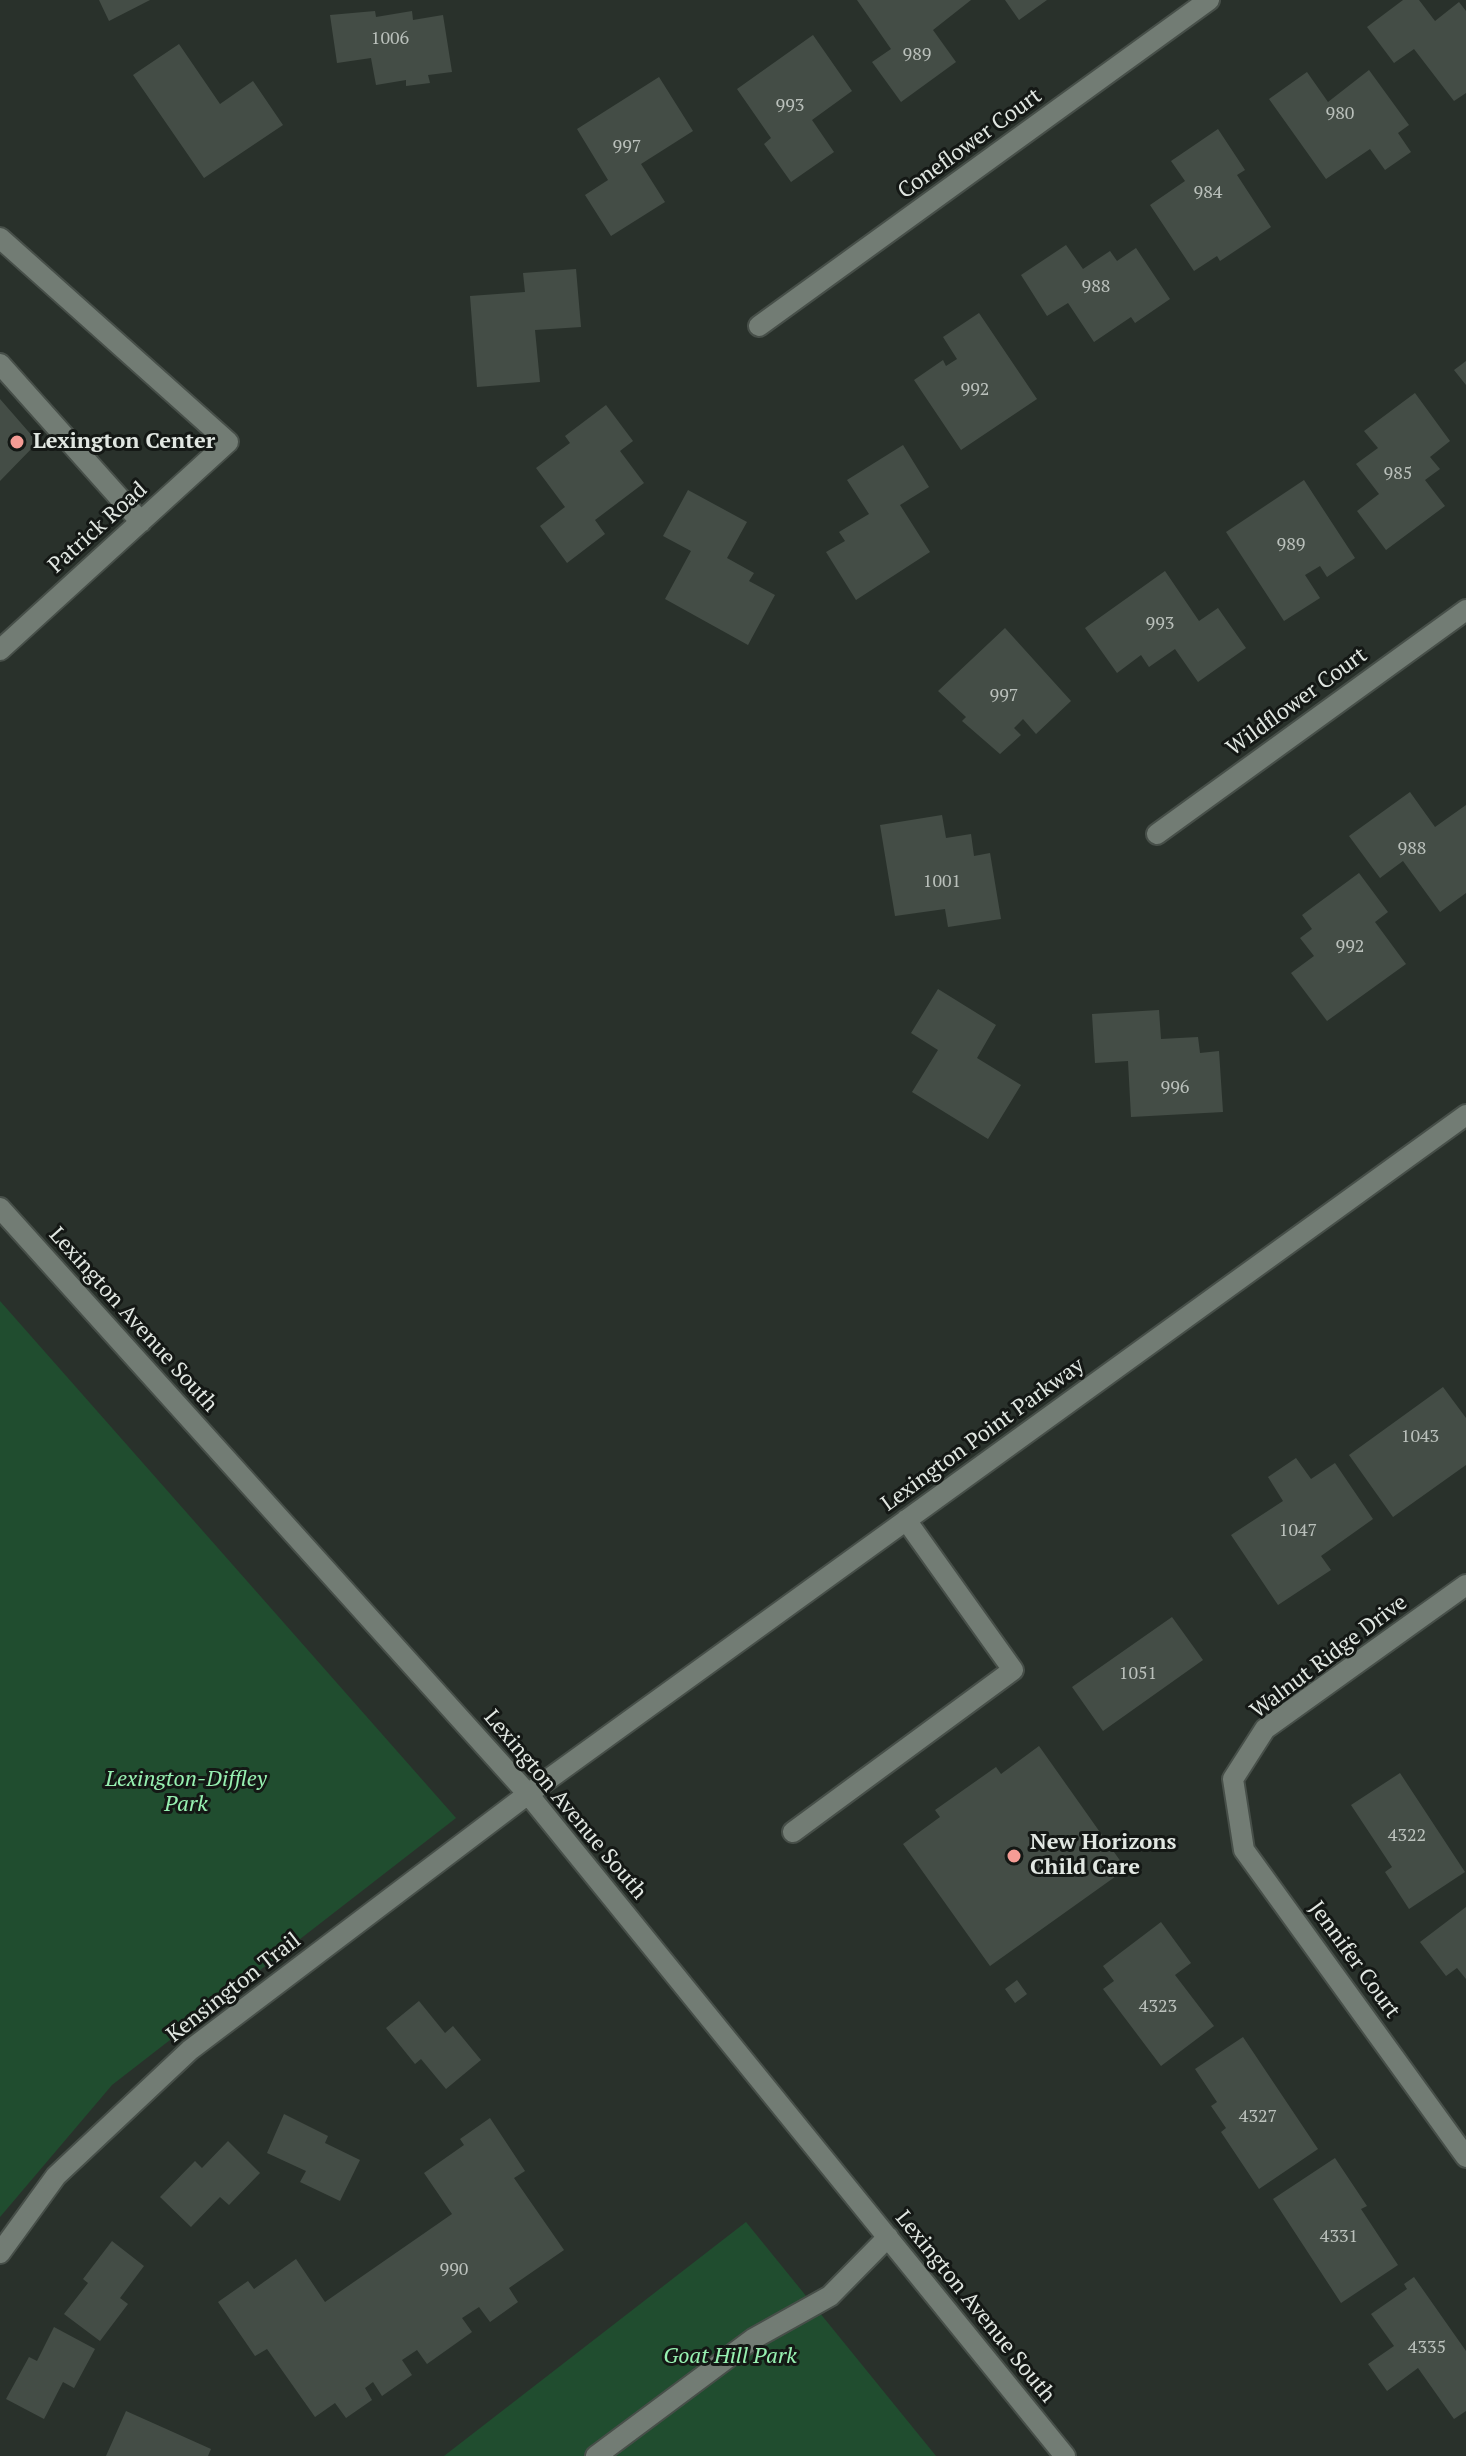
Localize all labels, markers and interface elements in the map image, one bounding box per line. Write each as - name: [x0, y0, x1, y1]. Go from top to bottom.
- house number: 1006: [371, 28, 409, 50]
- house number: 989: [903, 44, 931, 66]
- street label: Coneflower Court: [893, 83, 1047, 205]
- house number: 993: [776, 95, 804, 117]
- house number: 980: [1326, 103, 1354, 125]
- house number: 997: [613, 136, 641, 158]
- house number: 984: [1194, 182, 1222, 204]
- house number: 988: [1082, 276, 1110, 298]
- house number: 992: [961, 379, 989, 401]
- place label: Lexington Center: [33, 429, 215, 455]
- marker: Lexington Center: [8, 433, 26, 451]
- house number: 985: [1384, 463, 1412, 485]
- street label: Patrick Road: [43, 477, 153, 579]
- house number: 989: [1277, 534, 1305, 556]
- house number: 993: [1146, 613, 1174, 635]
- street label: Wildflower Court: [1222, 642, 1372, 762]
- house number: 997: [990, 685, 1018, 707]
- house number: 988: [1398, 838, 1426, 860]
- house number: 1001: [923, 871, 961, 893]
- house number: 992: [1336, 936, 1364, 958]
- house number: 996: [1161, 1077, 1189, 1099]
- street label: Lexington Avenue South: [43, 1222, 223, 1418]
- street label: Lexington Point Parkway: [876, 1353, 1090, 1517]
- house number: 1043: [1401, 1426, 1439, 1448]
- house number: 1047: [1279, 1520, 1317, 1542]
- street label: Walnut Ridge Drive: [1245, 1589, 1413, 1725]
- house number: 1051: [1119, 1663, 1157, 1685]
- street label: Lexington Avenue South: [478, 1705, 652, 1905]
- park label: Lexington-Diffley Park: [105, 1767, 267, 1818]
- house number: 4322: [1388, 1825, 1426, 1847]
- place label: New Horizons Child Care: [1030, 1830, 1176, 1882]
- marker: New Horizons Child Care: [1005, 1847, 1023, 1865]
- street label: Jennifer Court: [1303, 1896, 1405, 2024]
- street label: Kensington Trail: [162, 1928, 306, 2048]
- house number: 4323: [1139, 1996, 1177, 2018]
- house number: 4327: [1239, 2106, 1277, 2128]
- street label: Lexington Avenue South: [889, 2206, 1061, 2408]
- house number: 4331: [1320, 2226, 1358, 2248]
- house number: 990: [440, 2259, 468, 2281]
- house number: 4335: [1408, 2337, 1446, 2359]
- park label: Goat Hill Park: [663, 2344, 797, 2370]

